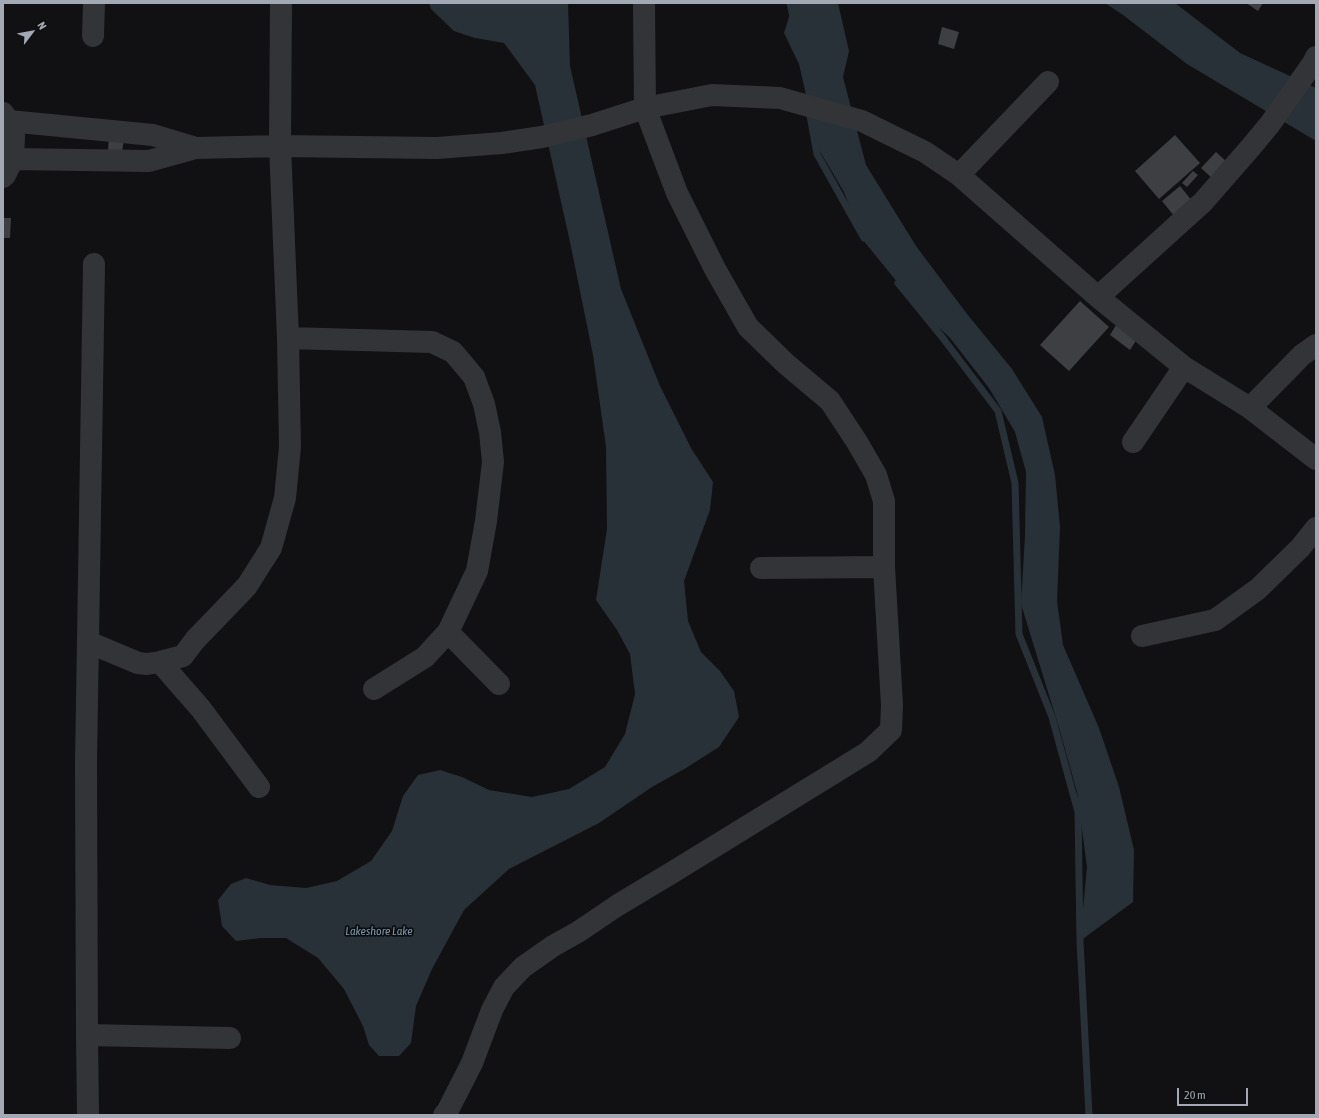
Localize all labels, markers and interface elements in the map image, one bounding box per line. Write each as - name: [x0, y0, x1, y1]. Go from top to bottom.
- north arrow: [12, 12, 52, 52]
- text: N: [35, 20, 49, 32]
- water label: Lakeshore Lake: [345, 924, 413, 938]
- scale bar: [1179, 1080, 1250, 1106]
- text: 20 m: [1184, 1088, 1206, 1102]

